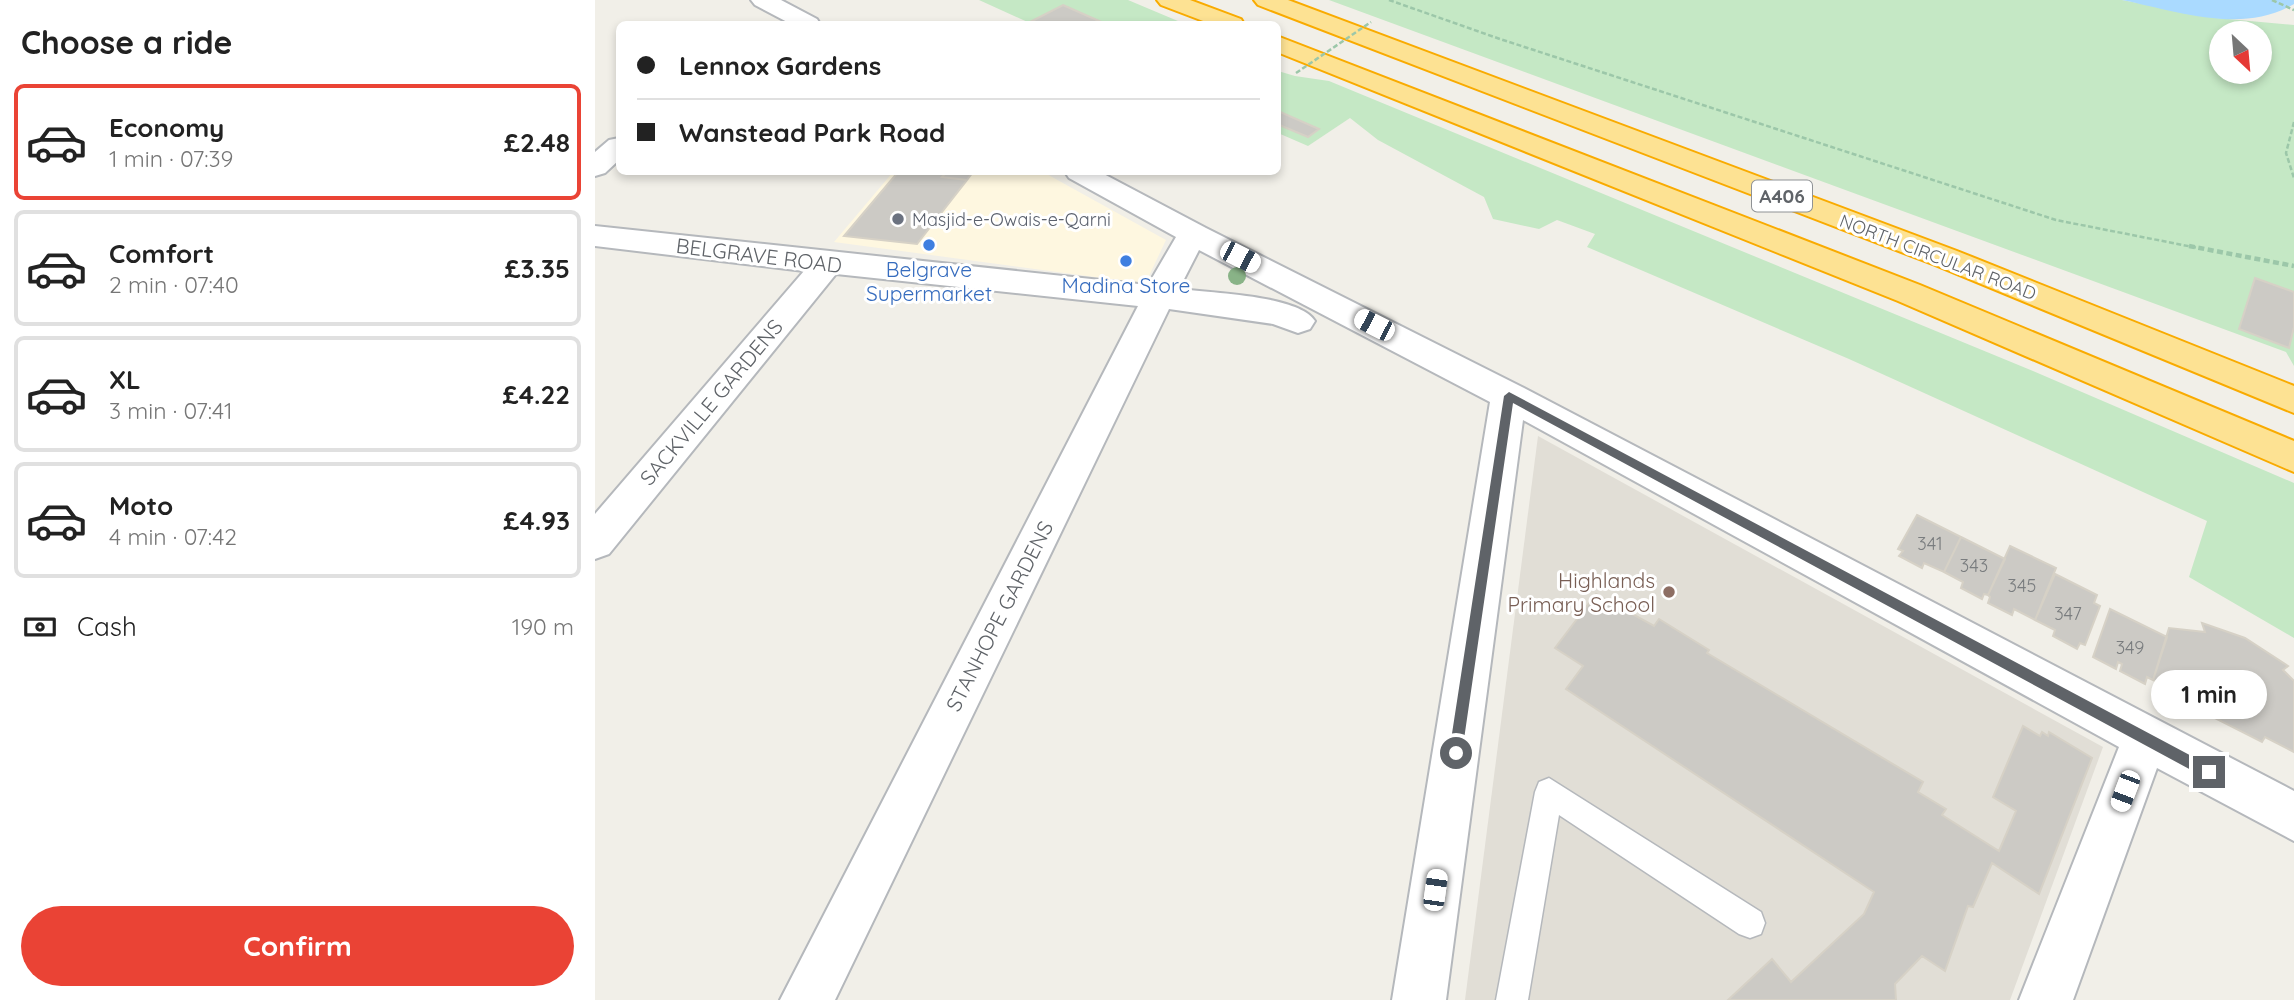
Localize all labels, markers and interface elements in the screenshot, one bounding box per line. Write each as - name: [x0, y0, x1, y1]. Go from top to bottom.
- north arrow: [2209, 21, 2271, 84]
- map controls: [2209, 21, 2272, 84]
- text: Choose a ride: [21, 22, 233, 62]
- text: Lennox Gardens: [679, 49, 881, 82]
- icon: car: [25, 111, 88, 174]
- text: Economy: [109, 111, 224, 144]
- text: Wanstead Park Road: [679, 116, 945, 149]
- text: £2.48: [504, 126, 570, 159]
- text: 1 min · 07:39: [109, 144, 233, 173]
- road number: A406: [1752, 180, 1812, 212]
- place label: Masjid-e-Owais-e-Qarni: [912, 208, 1111, 231]
- street label: NORTH CIRCULAR ROAD: [1837, 209, 2040, 305]
- marker: Masjid-e-Owais-e-Qarni: [890, 211, 906, 227]
- street label: BELGRAVE ROAD: [675, 232, 843, 278]
- icon: car: [25, 237, 88, 300]
- text: Comfort: [109, 237, 214, 270]
- marker: Belgrave Supermarket: [921, 237, 937, 253]
- car: [1217, 238, 1264, 276]
- text: £3.35: [504, 252, 570, 285]
- marker: Madina Store: [1118, 253, 1134, 269]
- place label: Belgrave Supermarket: [866, 256, 992, 306]
- text: 2 min · 07:40: [109, 270, 239, 299]
- place label: Madina Store: [1062, 272, 1190, 298]
- car: [1351, 306, 1398, 344]
- street label: SACKVILLE GARDENS: [634, 314, 788, 490]
- icon: car: [25, 363, 88, 426]
- text: XL: [109, 363, 141, 396]
- text: £4.22: [502, 378, 570, 411]
- text: 3 min · 07:41: [109, 396, 233, 425]
- icon: car: [25, 489, 88, 552]
- text: Moto: [109, 489, 173, 522]
- text: £4.93: [503, 504, 570, 537]
- street label: STANHOPE GARDENS: [940, 517, 1058, 715]
- text: 4 min · 07:42: [109, 522, 237, 551]
- house number: 341: [1917, 532, 1943, 555]
- house number: 343: [1960, 554, 1988, 577]
- place label: Highlands Primary School: [1507, 567, 1655, 617]
- house number: 345: [2008, 574, 2036, 597]
- marker: Highlands Primary School: [1661, 584, 1677, 600]
- house number: 347: [2054, 602, 2082, 625]
- icon: cash: [21, 608, 59, 646]
- text: Cash: [77, 610, 137, 643]
- text: 190 m: [512, 612, 574, 641]
- house number: 349: [2116, 636, 2144, 659]
- callout: 1 min: [2151, 670, 2267, 720]
- text: 1 min: [2181, 680, 2237, 709]
- route start: [1440, 737, 1472, 769]
- route end: [2193, 756, 2225, 788]
- car: [2108, 768, 2143, 814]
- car: [1422, 868, 1449, 912]
- button: Confirm: [21, 906, 574, 986]

